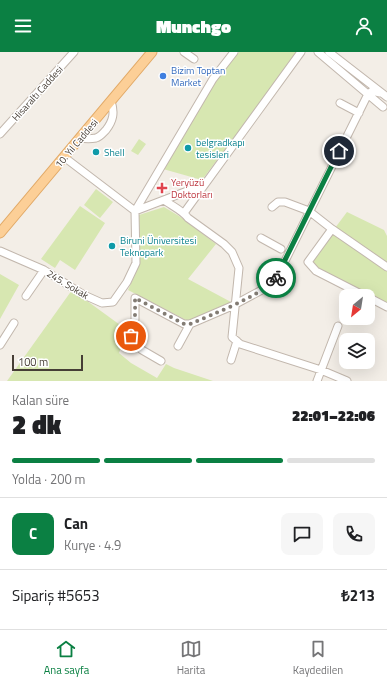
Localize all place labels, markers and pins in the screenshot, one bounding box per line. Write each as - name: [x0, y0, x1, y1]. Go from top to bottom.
- place label: Bizim Toptan Market: [171, 63, 225, 90]
- marker: Bizim Toptan Market: [158, 71, 168, 81]
- pin: [322, 134, 356, 168]
- place label: belgradkapı tesisleri: [196, 135, 245, 162]
- marker: belgradkapı tesisleri: [183, 143, 193, 153]
- place label: Shell: [104, 145, 124, 160]
- marker: Shell: [91, 147, 101, 157]
- place label: Yeryüzü Doktorları: [171, 175, 213, 202]
- marker: Yeryüzü Doktorları: [156, 182, 168, 194]
- place label: Biruni Üniversitesi Teknopark: [120, 233, 196, 260]
- marker: Biruni Üniversitesi Teknopark: [107, 241, 117, 251]
- pin: [114, 319, 148, 353]

